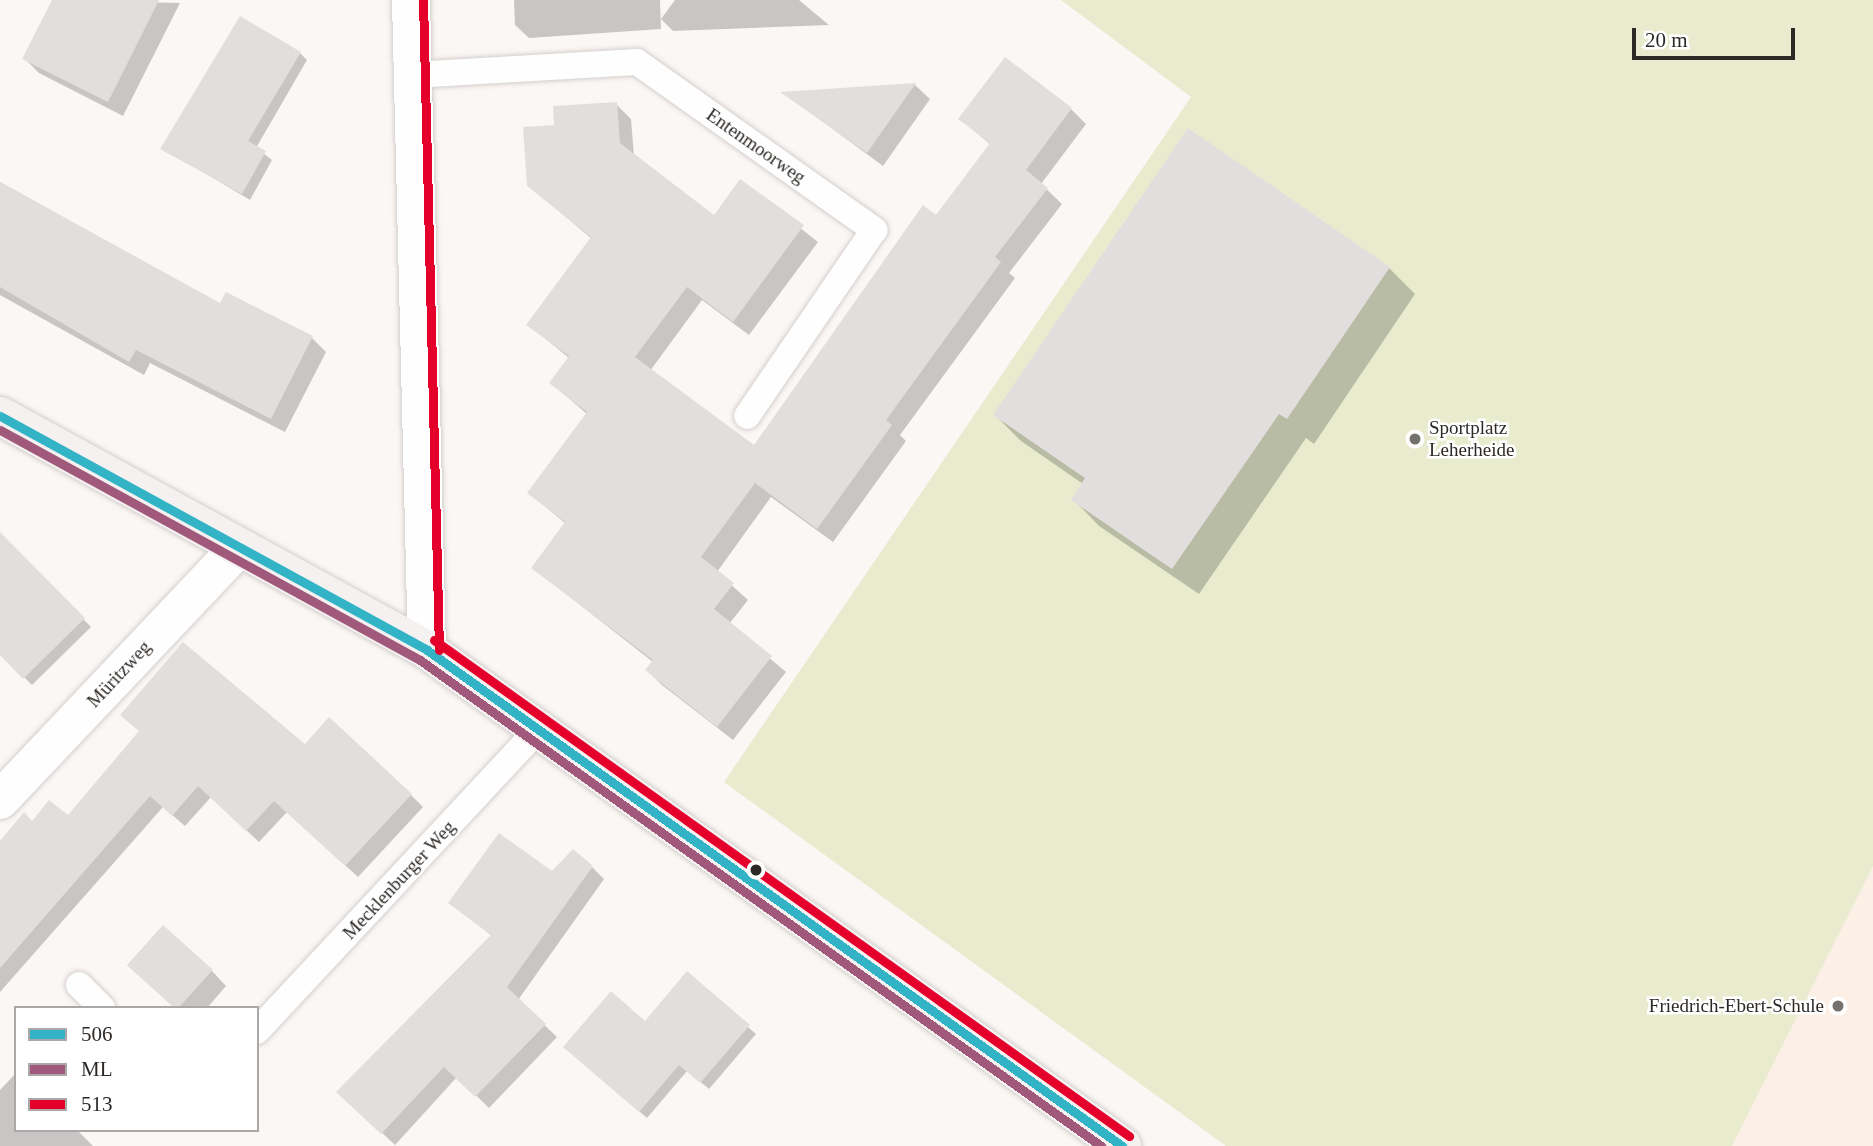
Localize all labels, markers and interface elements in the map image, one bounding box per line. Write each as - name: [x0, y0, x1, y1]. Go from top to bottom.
- scale bar: [1635, 14, 1798, 58]
- text: 20 m: [1645, 28, 1688, 52]
- street label: Entenmoorweg: [702, 103, 810, 189]
- place label: Sportplatz Leherheide: [1429, 417, 1514, 461]
- marker: Sportplatz Leherheide: [1407, 431, 1423, 447]
- street label: Müritzweg: [82, 636, 156, 712]
- street label: Mecklenburger Weg: [338, 816, 460, 944]
- unlabelled marker: [749, 863, 763, 877]
- place label: Friedrich-Ebert-Schule: [1649, 995, 1824, 1017]
- marker: Friedrich-Ebert-Schule: [1830, 998, 1846, 1014]
- legend: [14, 1006, 259, 1132]
- text: 506: [81, 1022, 113, 1046]
- text: ML: [81, 1057, 113, 1081]
- text: 513: [81, 1092, 113, 1116]

